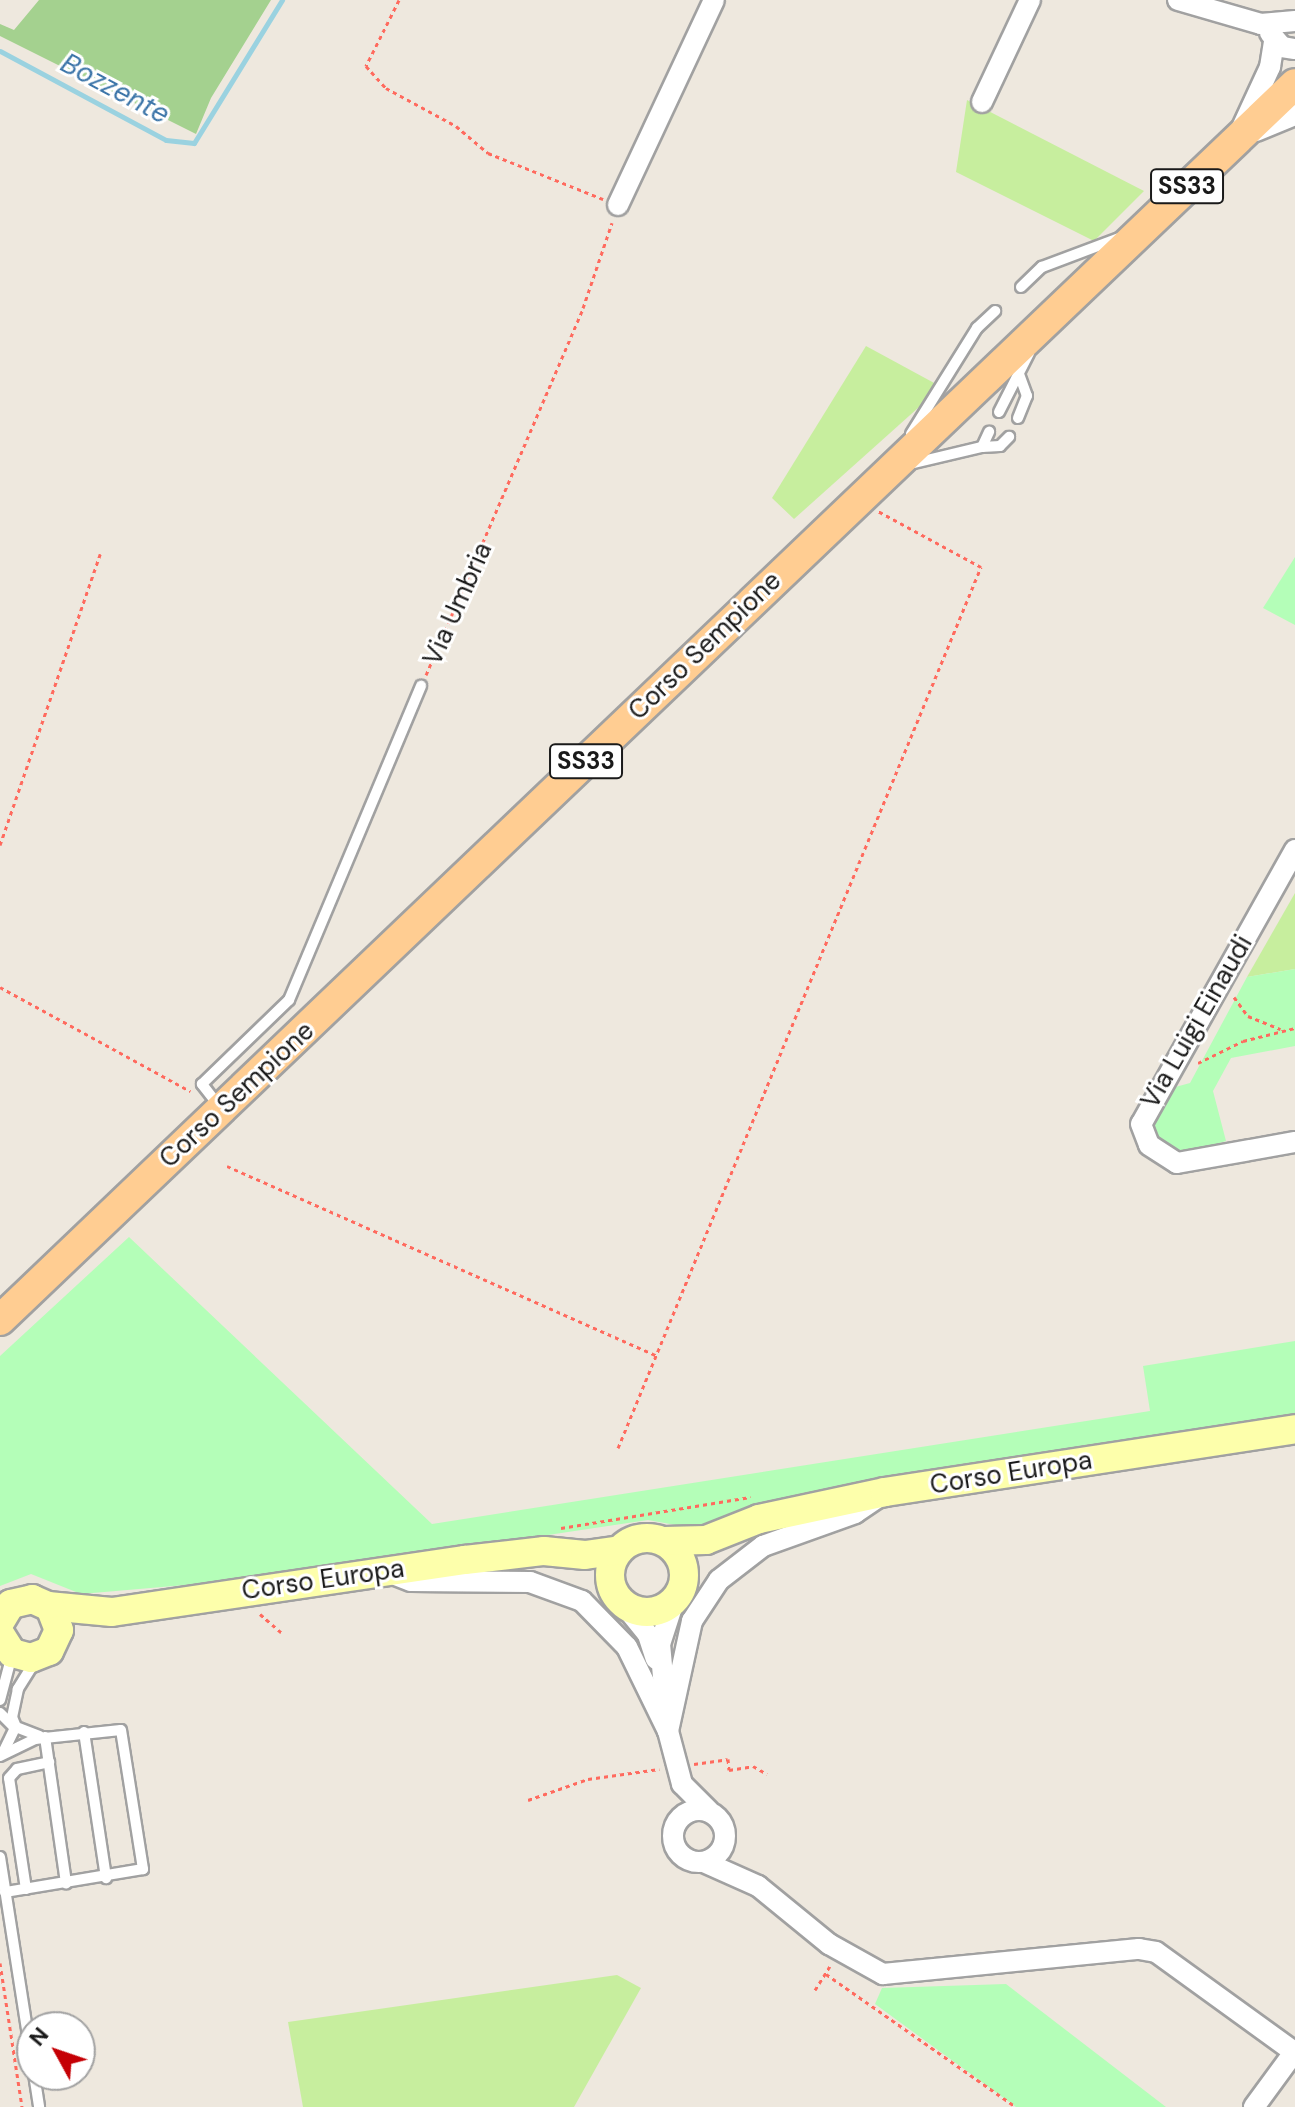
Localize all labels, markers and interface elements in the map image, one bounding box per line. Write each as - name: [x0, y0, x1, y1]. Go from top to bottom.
- water label: Bozzente: [55, 46, 175, 132]
- road number: SS33: [1149, 166, 1225, 206]
- street label: Via Umbria: [417, 538, 499, 670]
- street label: Corso Sempione: [622, 565, 788, 727]
- road number: SS33: [548, 741, 624, 781]
- street label: Via Luigi Einaudi: [1135, 930, 1259, 1114]
- street label: Corso Sempione: [153, 1015, 321, 1175]
- street label: Corso Europa: [928, 1445, 1094, 1501]
- street label: Corso Europa: [240, 1553, 406, 1607]
- north arrow: [16, 2011, 96, 2091]
- text: N: [22, 2021, 55, 2052]

